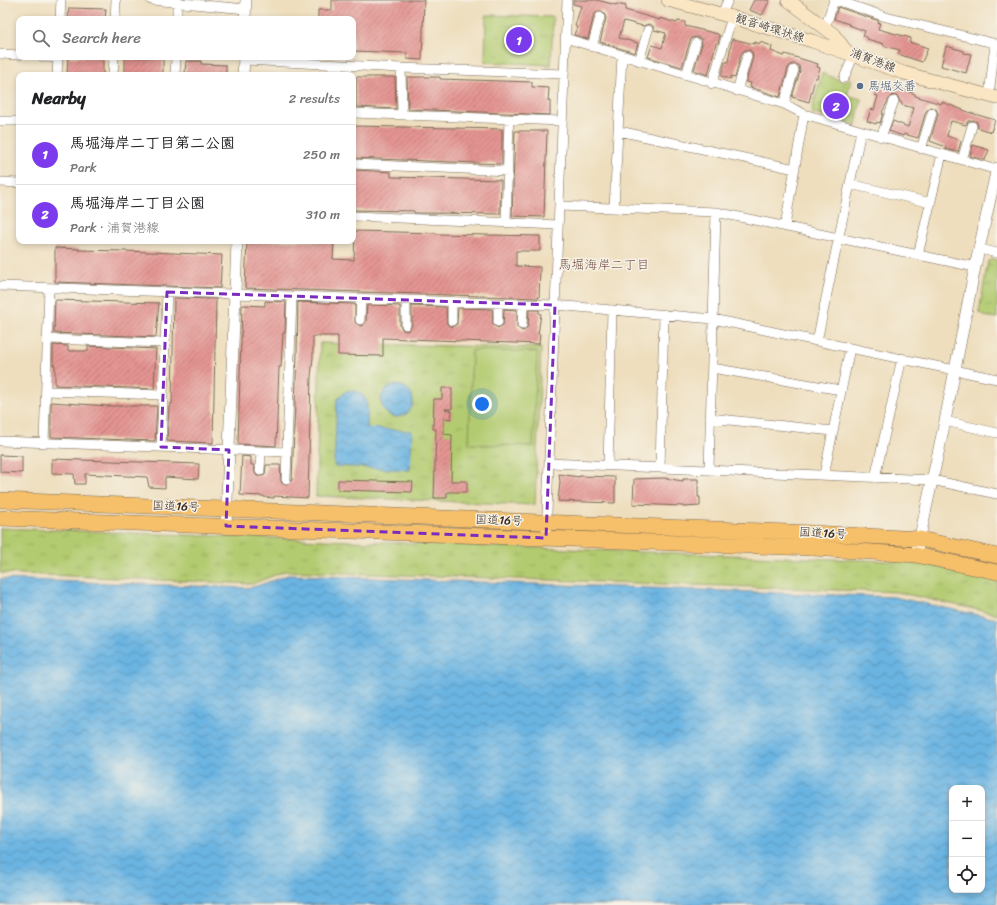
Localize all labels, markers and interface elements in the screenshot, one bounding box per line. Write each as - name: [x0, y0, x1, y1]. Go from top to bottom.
- street label: 観音崎環状線: [732, 7, 808, 49]
- search box: [16, 16, 356, 60]
- text: Search here: [62, 25, 141, 51]
- pin: 1: [506, 25, 532, 55]
- icon: search: [30, 27, 52, 49]
- street label: 浦賀港線: [847, 41, 899, 79]
- place label: 馬堀交番: [868, 75, 916, 97]
- marker: 馬堀交番: [855, 81, 865, 91]
- text: Nearby: [32, 83, 86, 113]
- text: 2 results: [289, 87, 340, 110]
- pin: 2: [823, 91, 849, 121]
- text: 馬堀海岸二丁目第二公園: [70, 130, 235, 156]
- text: 1: [42, 143, 48, 166]
- text: 250 m: [303, 143, 340, 166]
- text: Park: [70, 156, 97, 179]
- text: 馬堀海岸二丁目公園: [70, 190, 205, 216]
- text: 2: [41, 203, 49, 226]
- text: 310 m: [306, 203, 340, 226]
- text: Park · 浦賀港線: [70, 216, 159, 239]
- district label: 馬堀海岸二丁目: [558, 253, 650, 276]
- your location: [472, 394, 492, 414]
- street label: 国道16号: [152, 494, 200, 518]
- street label: 国道16号: [475, 508, 523, 532]
- street label: 国道16号: [798, 521, 848, 545]
- map controls: [949, 785, 985, 893]
- button: +: [949, 785, 985, 821]
- button: −: [949, 821, 985, 857]
- button: locate: [949, 857, 985, 893]

